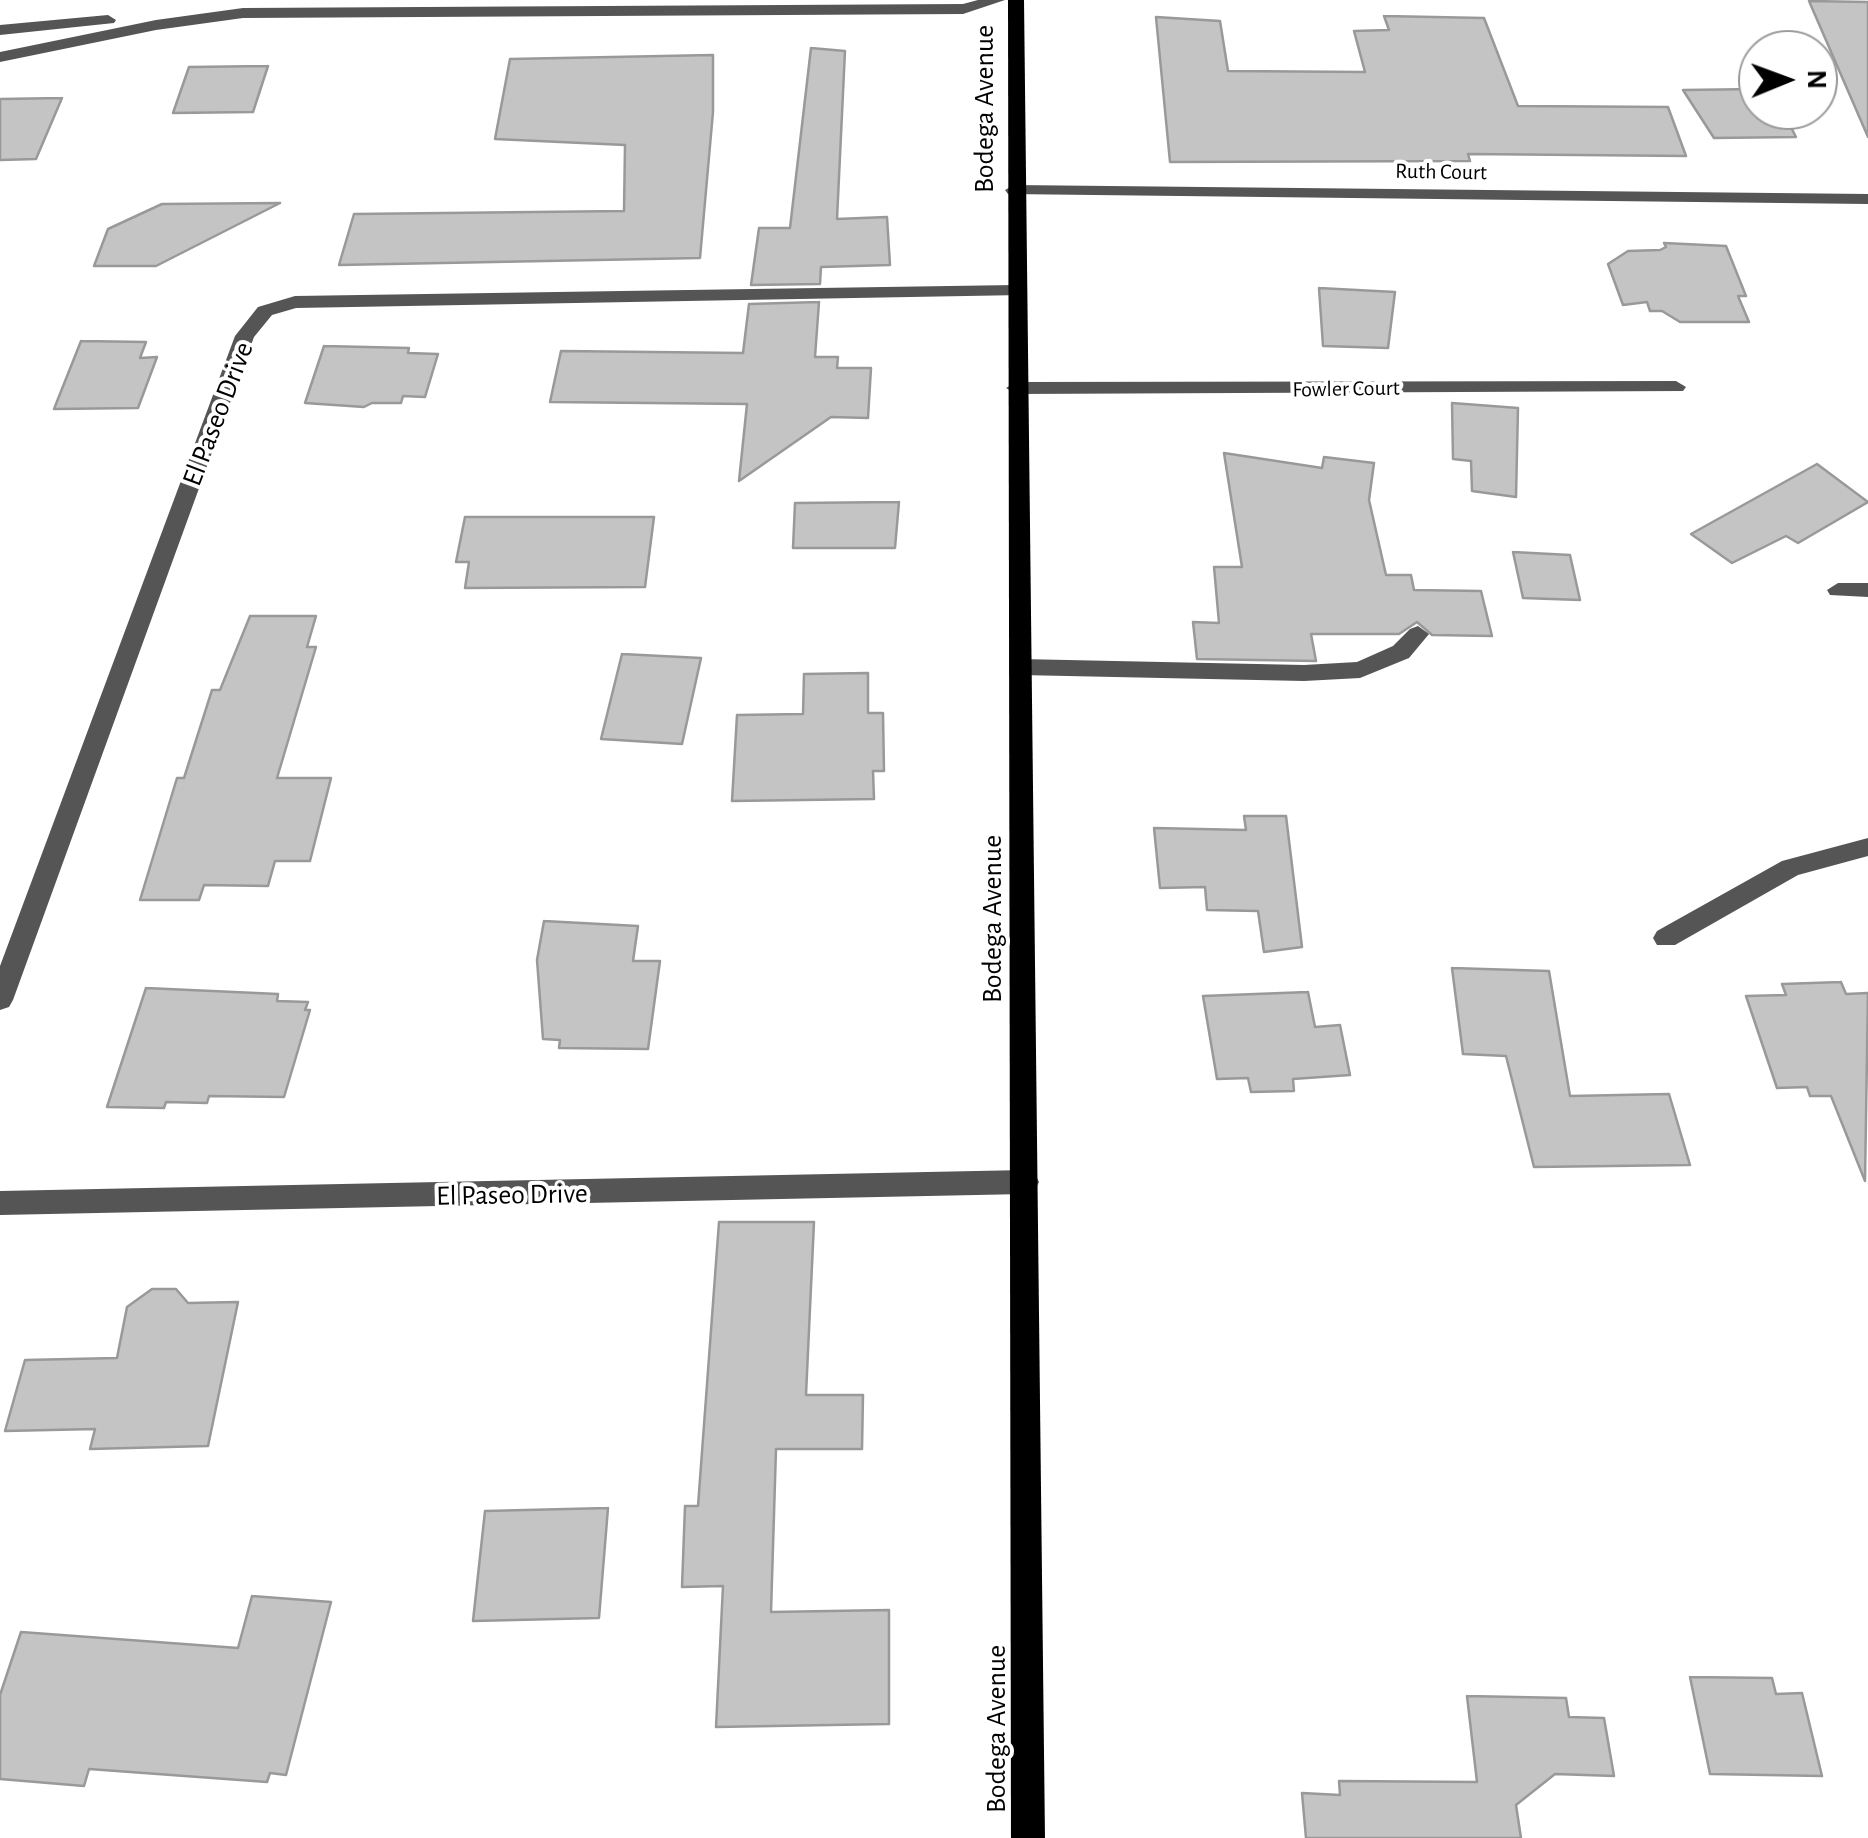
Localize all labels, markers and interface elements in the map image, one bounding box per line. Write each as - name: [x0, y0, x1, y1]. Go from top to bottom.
- street label: Bodega Avenue: [968, 25, 1002, 193]
- north arrow: [1738, 30, 1838, 130]
- text: N: [1802, 70, 1830, 89]
- street label: Ruth Court: [1395, 158, 1487, 186]
- street label: El Paseo Drive: [175, 337, 261, 491]
- street label: Fowler Court: [1292, 375, 1400, 403]
- street label: Bodega Avenue: [976, 835, 1010, 1003]
- street label: El Paseo Drive: [436, 1177, 588, 1213]
- street label: Bodega Avenue: [980, 1645, 1014, 1813]

